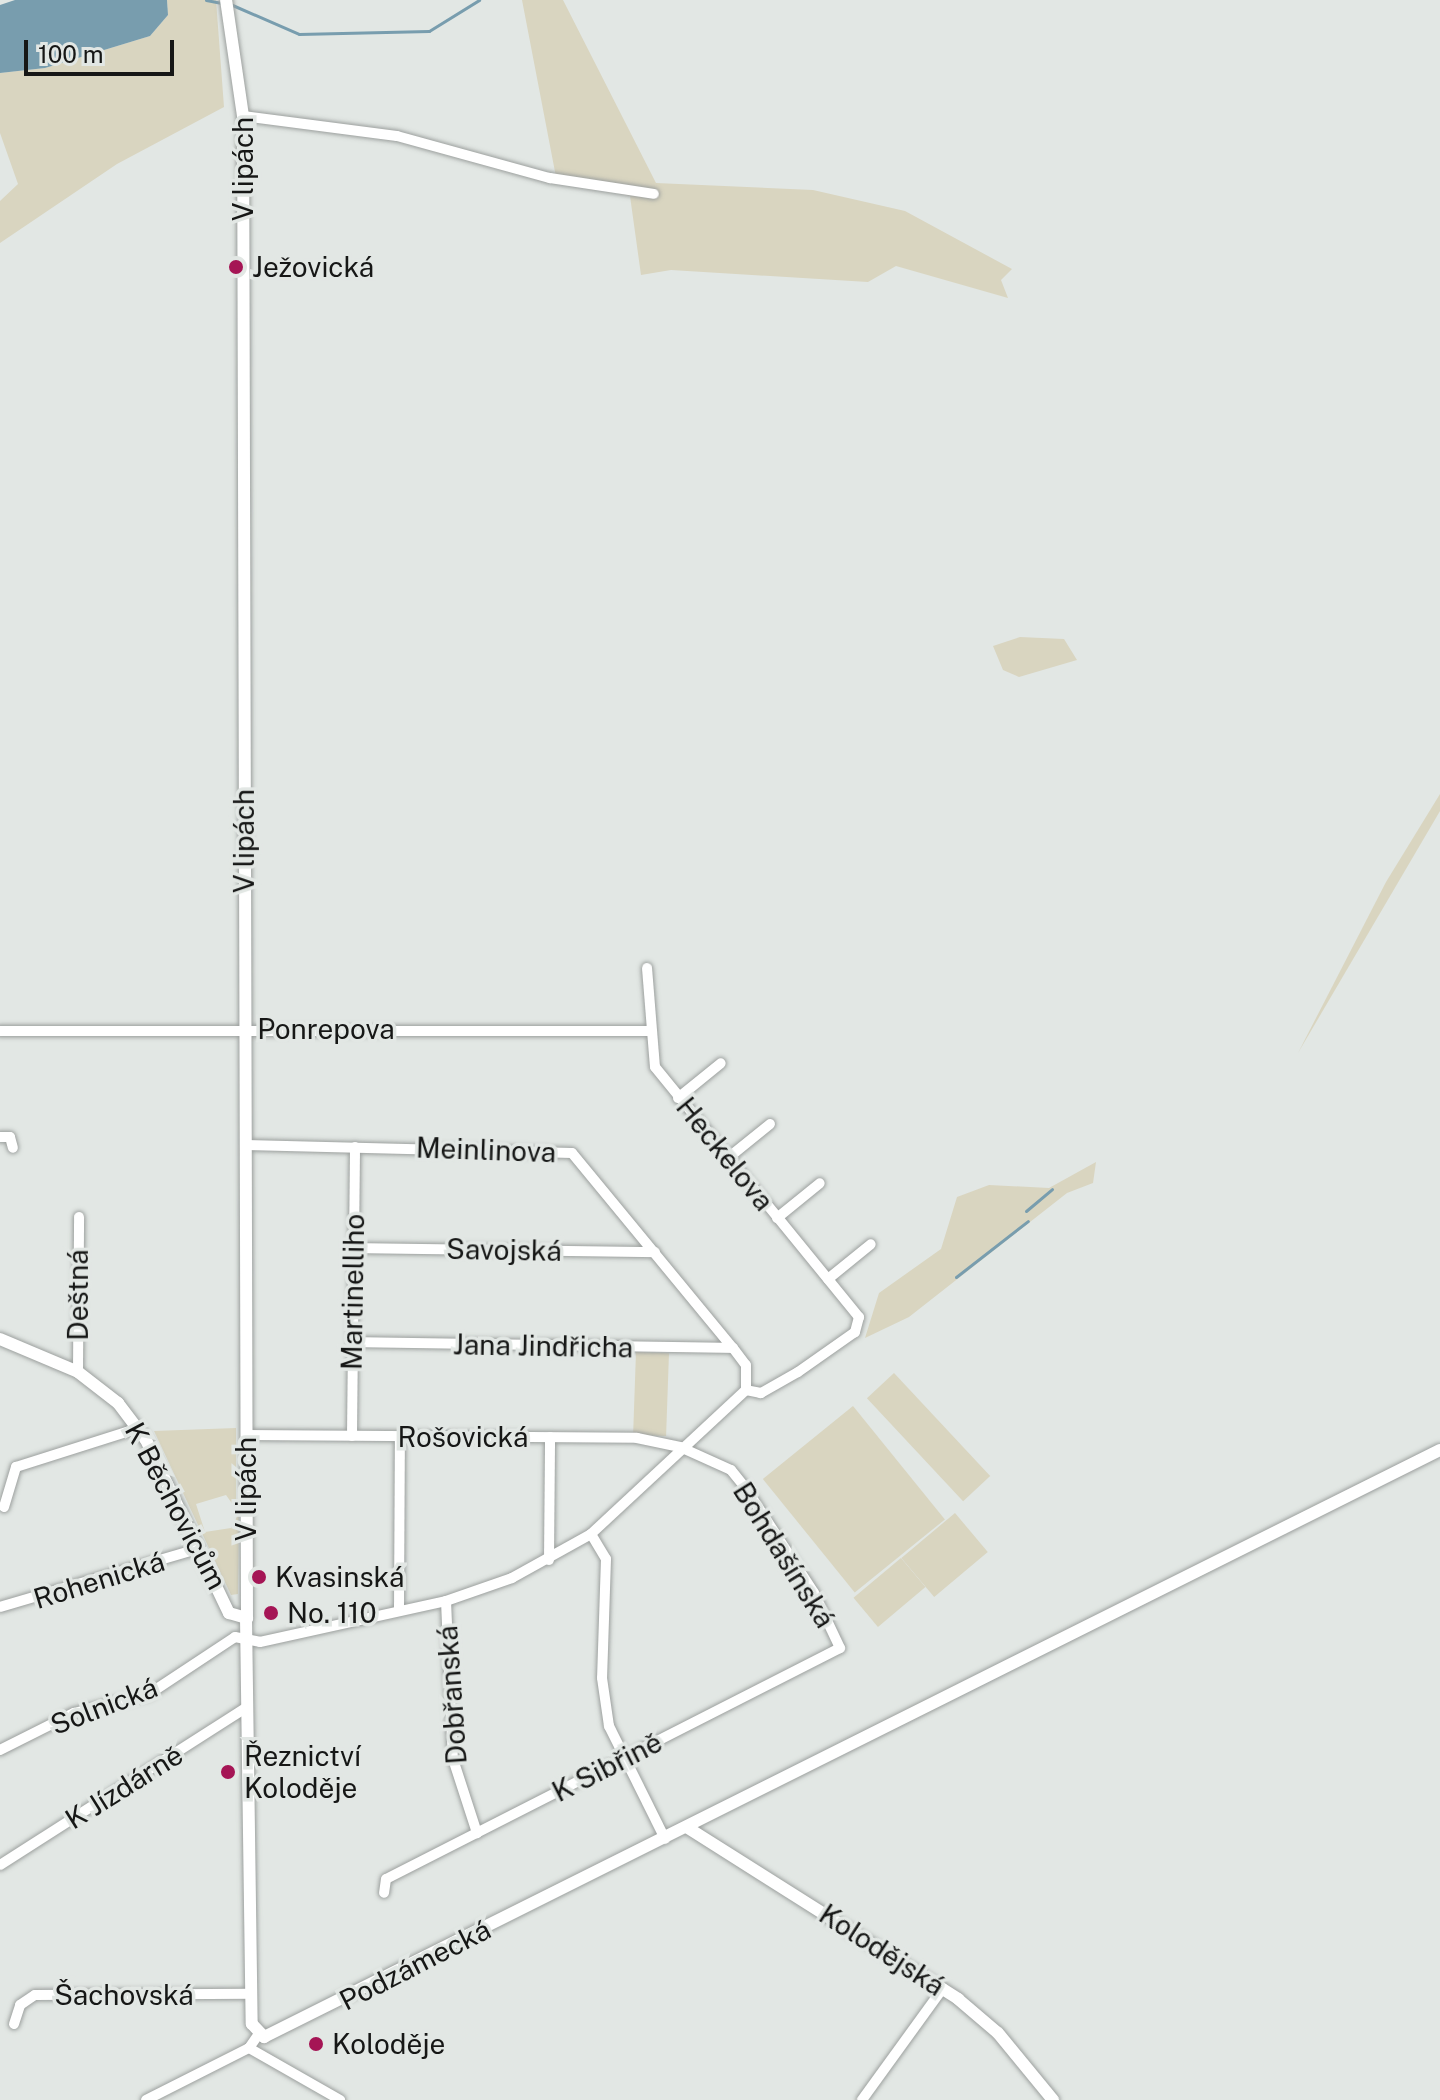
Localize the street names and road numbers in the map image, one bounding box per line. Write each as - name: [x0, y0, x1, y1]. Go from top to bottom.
- street label: V lipách: [226, 117, 260, 221]
- street label: V lipách: [227, 789, 261, 893]
- street label: Ponrepova: [257, 1012, 395, 1046]
- street label: Heckelova: [669, 1091, 781, 1217]
- street label: Meinlinova: [415, 1131, 557, 1169]
- street label: Martinelliho: [335, 1214, 371, 1370]
- street label: Savojská: [446, 1232, 562, 1268]
- street label: Deštná: [61, 1249, 95, 1341]
- street label: Jana Jindřicha: [453, 1328, 633, 1364]
- street label: K Běchovicům: [118, 1417, 234, 1595]
- street label: Rošovická: [398, 1420, 528, 1454]
- street label: V lipách: [229, 1437, 263, 1541]
- street label: Bohdašínská: [726, 1476, 842, 1634]
- street label: Rohenická: [29, 1544, 169, 1616]
- street label: Dobřanská: [430, 1625, 474, 1765]
- street label: Solnická: [46, 1670, 162, 1742]
- street label: K Sibřině: [547, 1725, 667, 1809]
- street label: K Jízdárně: [59, 1738, 189, 1836]
- street label: Kolodějská: [813, 1897, 951, 2003]
- street label: Podzámecká: [334, 1913, 496, 2017]
- street label: Šachovská: [54, 1978, 194, 2012]

